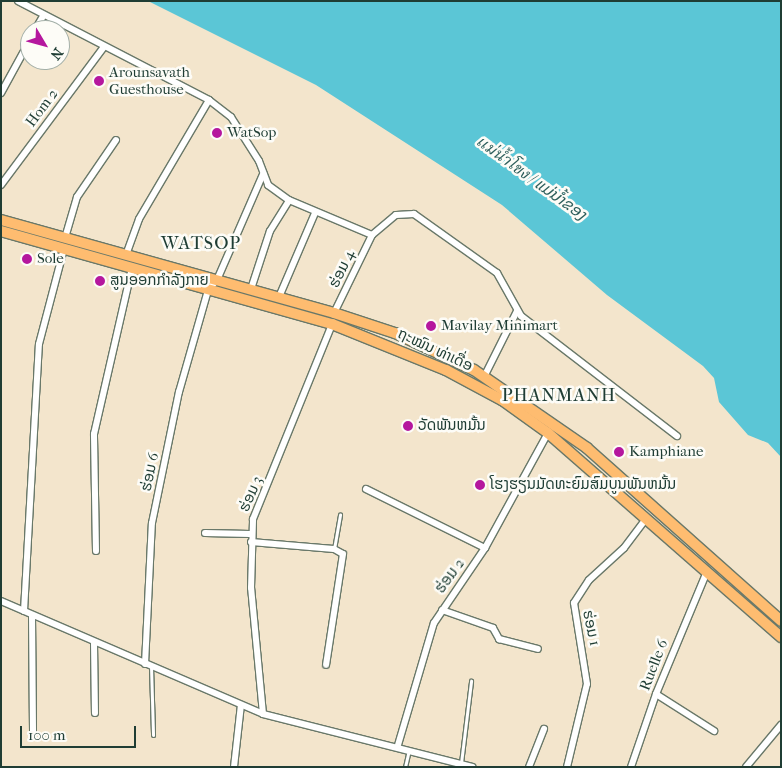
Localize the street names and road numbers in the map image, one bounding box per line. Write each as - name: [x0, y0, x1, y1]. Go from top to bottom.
- street label: Hom 2: [22, 86, 62, 130]
- street label: ຮ່ອມ 4: [325, 247, 359, 291]
- street label: ຖະໝົນ ທ່າເດື່ອ: [395, 325, 475, 375]
- street label: ຮ່ອມ 6: [137, 451, 163, 493]
- street label: ຮ່ອມ 3: [235, 473, 267, 515]
- street label: ຮ່ອມ 2: [431, 555, 469, 597]
- street label: ຮ່ອມ 1: [578, 608, 604, 648]
- street label: Ruelle 6: [636, 637, 672, 693]

